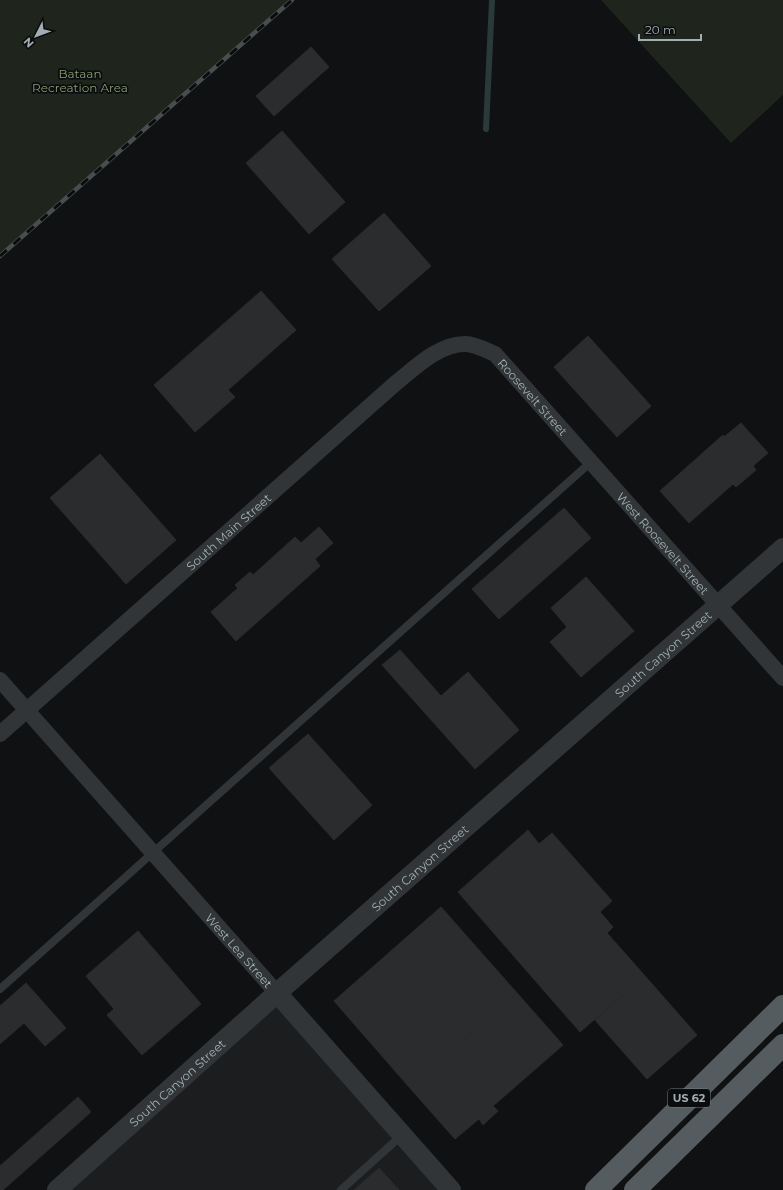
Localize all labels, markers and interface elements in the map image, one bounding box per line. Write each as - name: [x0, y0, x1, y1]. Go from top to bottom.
- north arrow: [16, 16, 56, 56]
- scale bar: [639, 16, 701, 42]
- text: 20 m: [645, 22, 676, 37]
- text: N: [20, 35, 37, 51]
- park label: Bataan Recreation Area: [32, 66, 128, 95]
- street label: Roosevelt Street: [495, 355, 571, 438]
- street label: West Roosevelt Street: [614, 489, 713, 597]
- street label: South Main Street: [183, 490, 274, 573]
- street label: South Canyon Street: [611, 607, 714, 700]
- street label: South Canyon Street: [368, 821, 471, 914]
- street label: West Lea Street: [202, 910, 276, 991]
- street label: South Canyon Street: [126, 1036, 228, 1130]
- road number: US 62: [668, 1089, 710, 1107]

